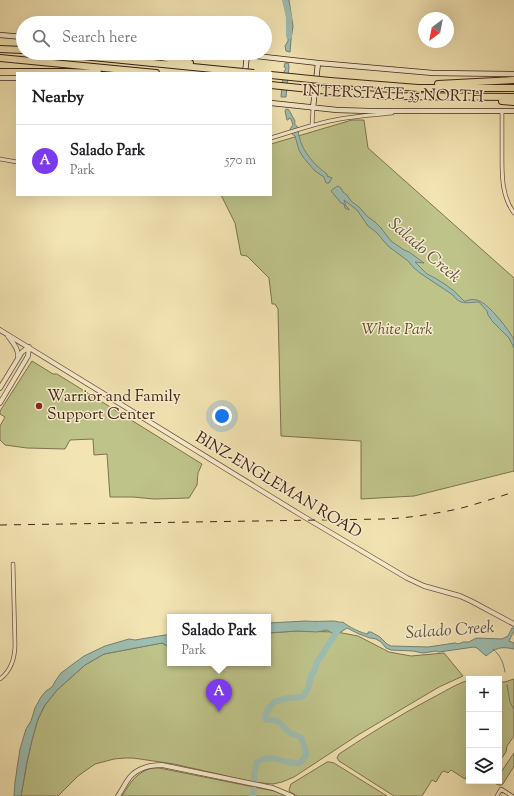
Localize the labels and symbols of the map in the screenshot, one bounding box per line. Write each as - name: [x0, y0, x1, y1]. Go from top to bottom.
- north arrow: [418, 12, 454, 48]
- street label: INTERSTATE 35 NORTH: [302, 80, 484, 110]
- water label: Salado Creek: [383, 213, 466, 289]
- park label: White Park: [362, 319, 432, 342]
- place label: Warrior and Family Support Center: [47, 386, 181, 427]
- marker: Warrior and Family Support Center: [34, 401, 44, 411]
- your location: [212, 406, 232, 426]
- street label: BINZ-ENGLEMAN ROAD: [190, 427, 366, 545]
- water label: Salado Creek: [405, 616, 495, 646]
- pin: A: [206, 679, 232, 712]

